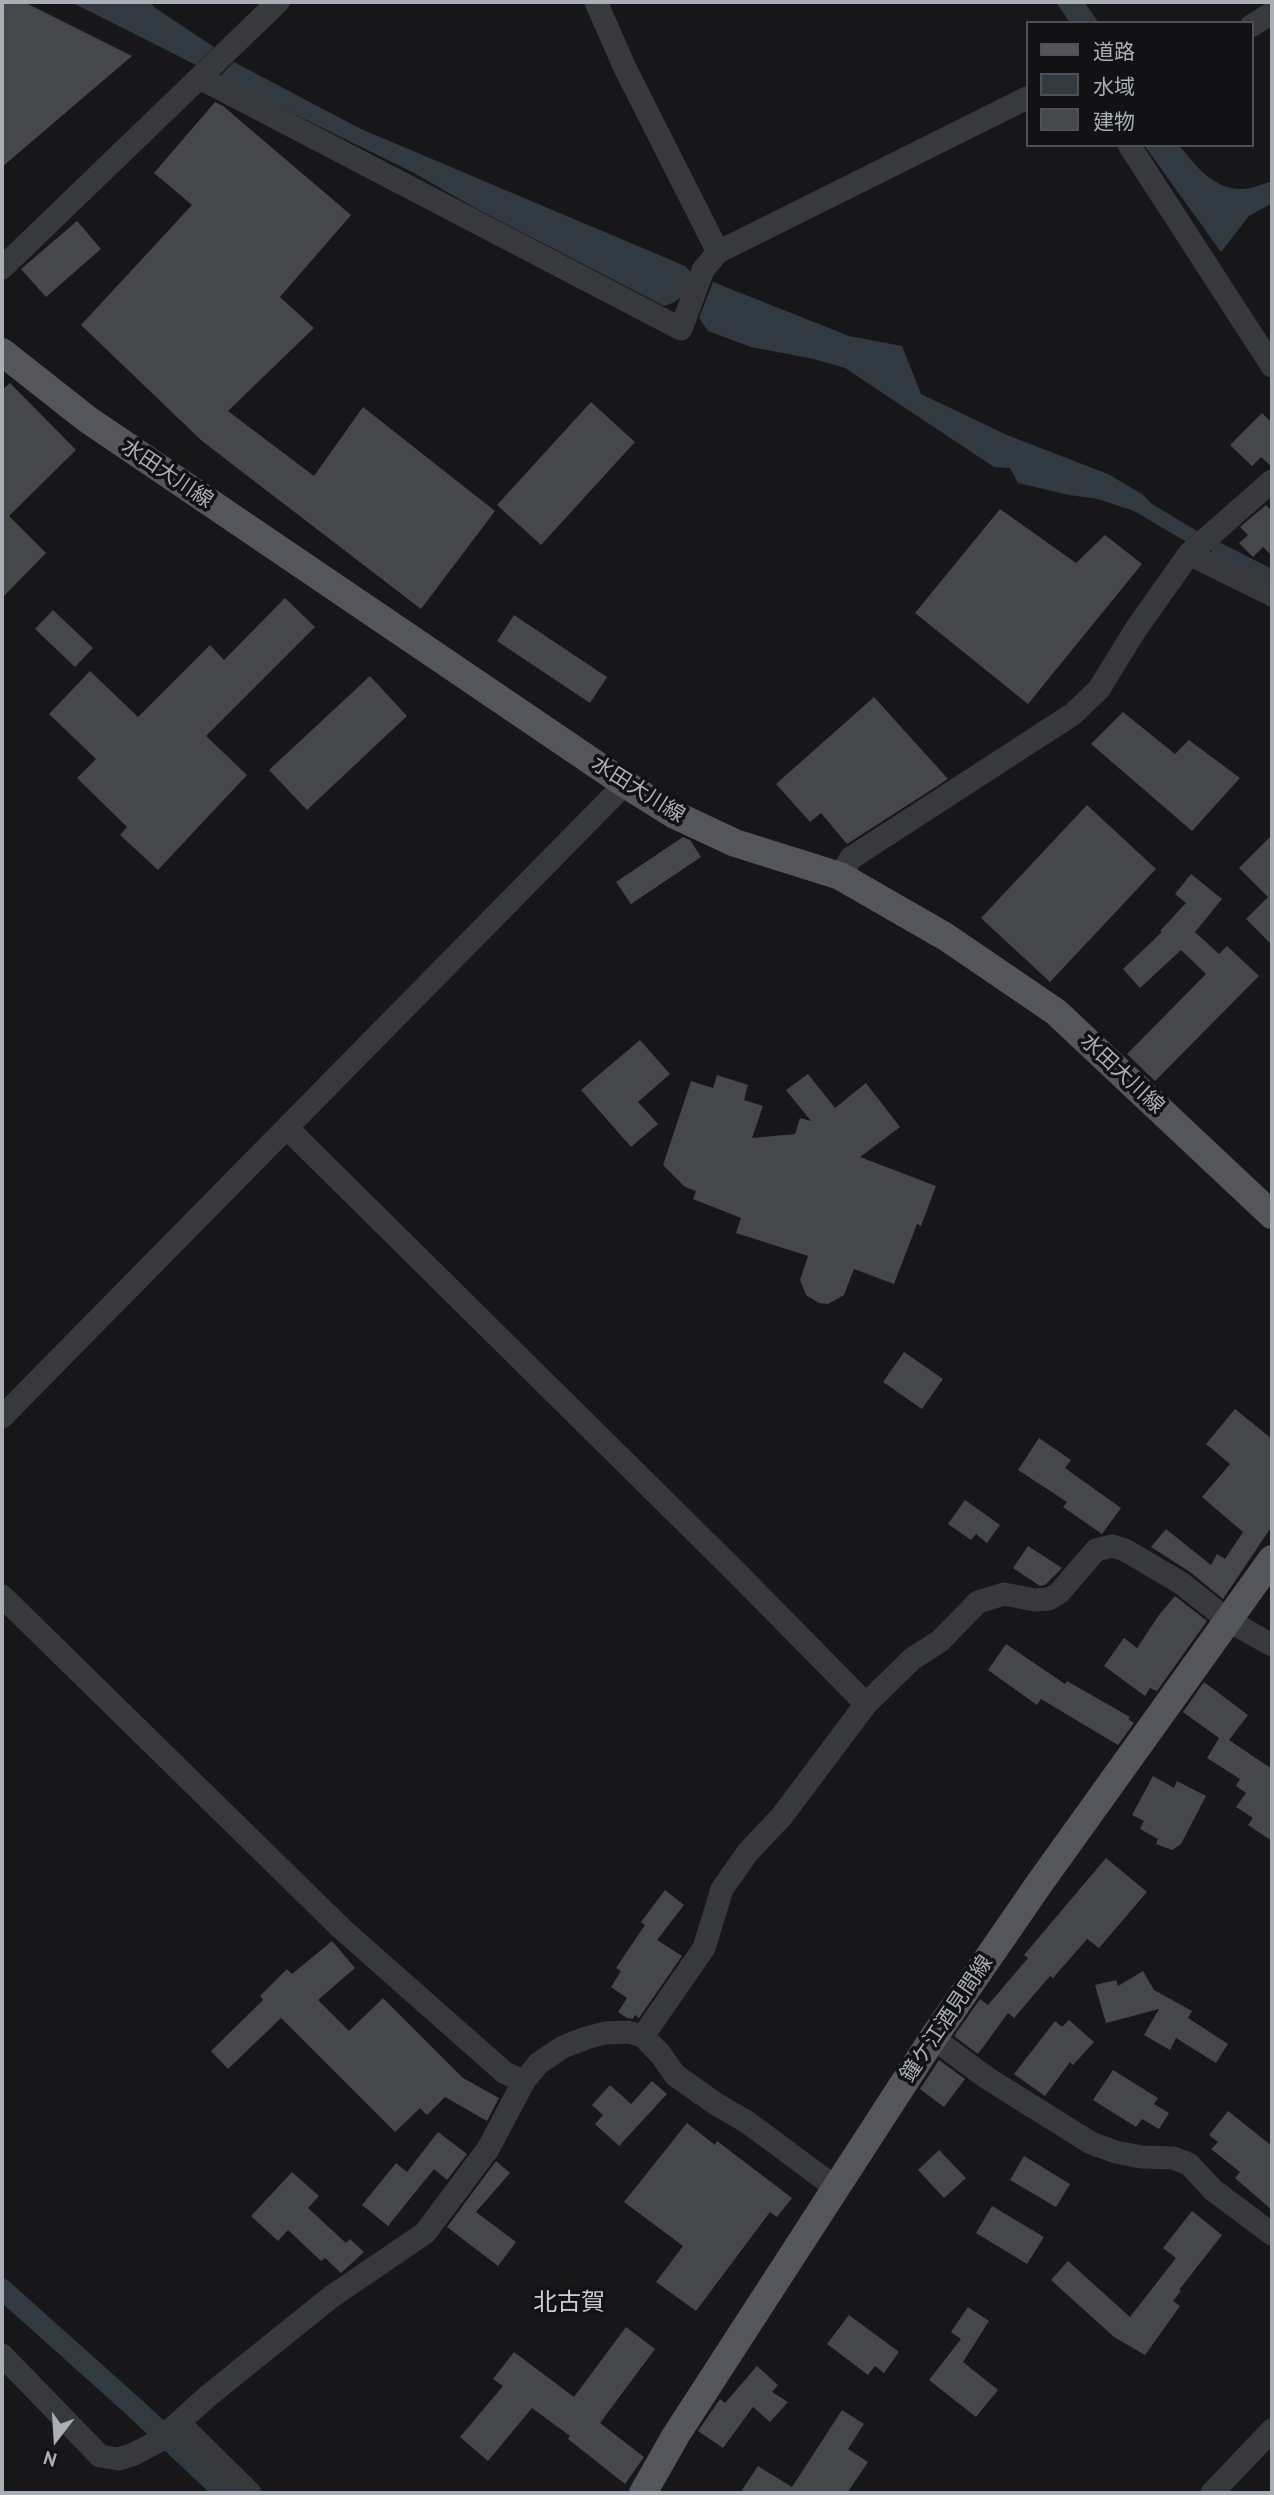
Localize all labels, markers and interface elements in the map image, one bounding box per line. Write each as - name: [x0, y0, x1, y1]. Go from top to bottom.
- legend: [1026, 21, 1253, 147]
- text: 道路: [1093, 38, 1135, 65]
- text: 水域: [1093, 73, 1135, 100]
- text: 建物: [1093, 108, 1135, 135]
- street label: 水田大川線: [116, 434, 218, 514]
- street label: 水田大川線: [587, 751, 689, 829]
- street label: 水田大川線: [1075, 1029, 1169, 1119]
- street label: 鐘ケ江酒見間線: [895, 1951, 999, 2087]
- district label: 北古賀: [533, 2289, 605, 2317]
- north arrow: [21, 2404, 91, 2474]
- text: N: [40, 2446, 59, 2472]

